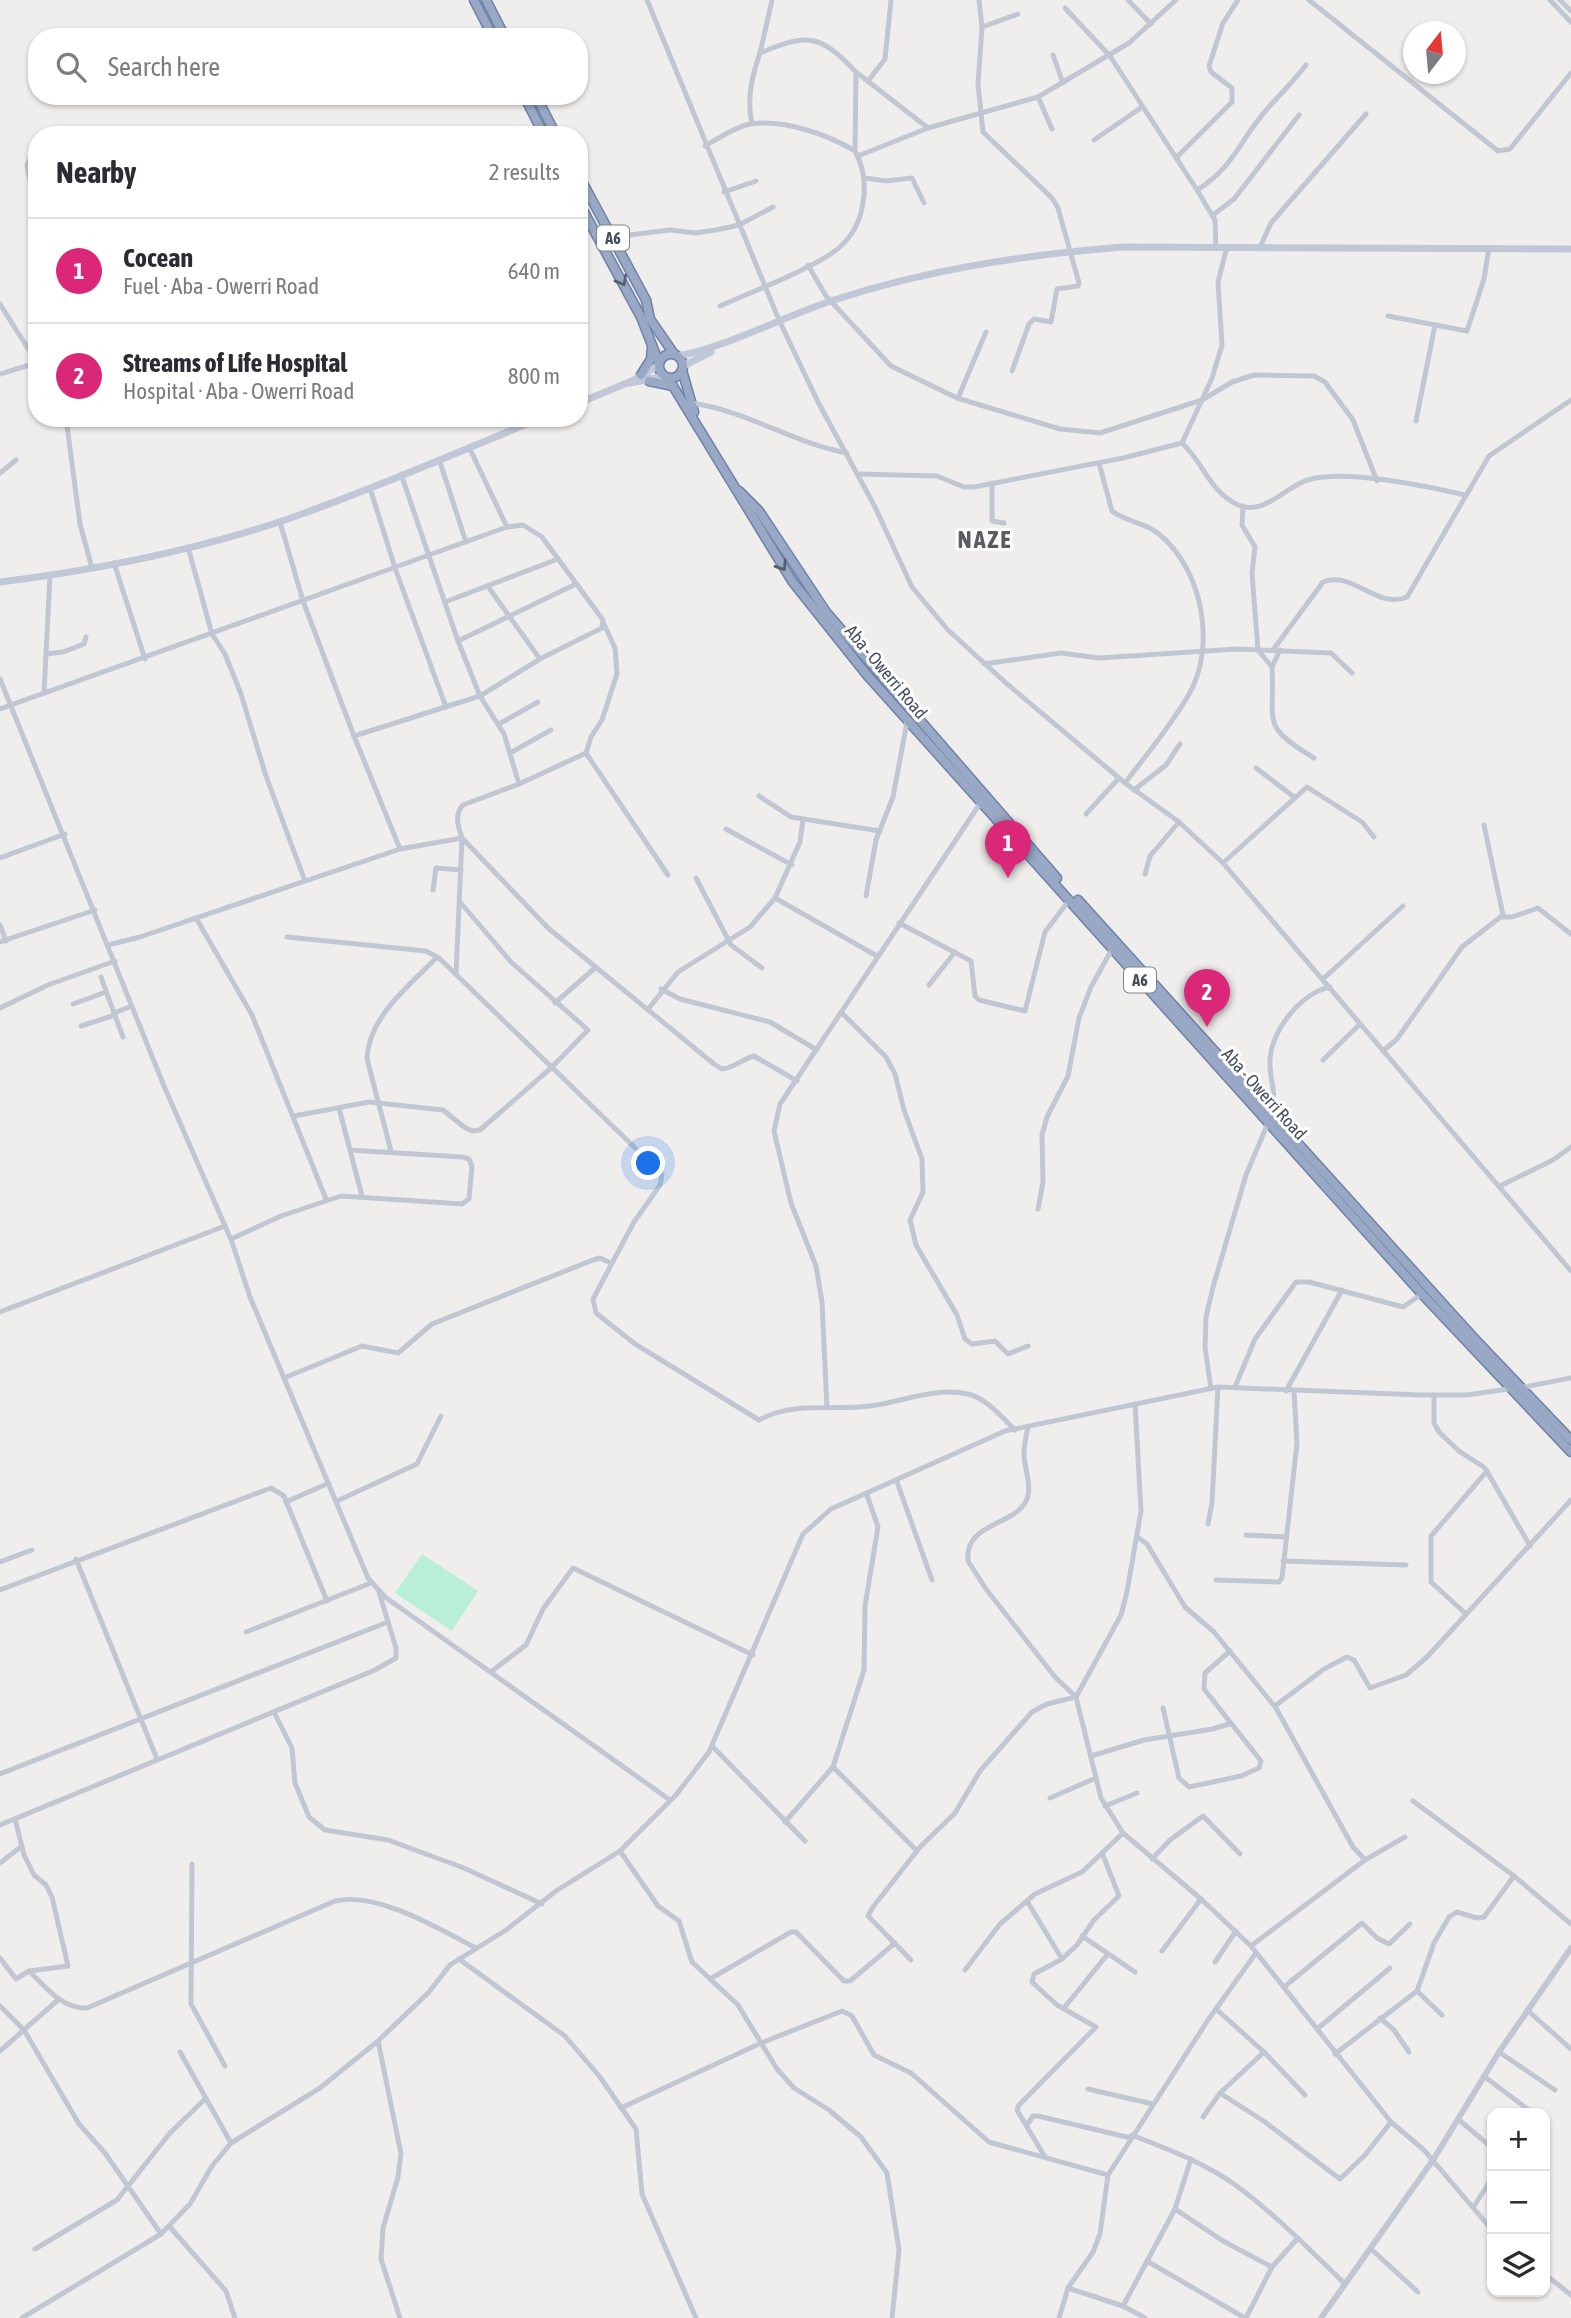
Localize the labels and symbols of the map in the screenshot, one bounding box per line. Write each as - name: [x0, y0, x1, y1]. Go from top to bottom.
- north arrow: [1403, 21, 1466, 84]
- road number: A6: [597, 226, 629, 250]
- one-way arrow: [614, 274, 627, 286]
- district label: NAZE: [958, 526, 1012, 553]
- one-way arrow: [774, 559, 787, 572]
- street label: Aba - Owerri Road: [841, 620, 932, 723]
- pin: 1: [985, 820, 1031, 878]
- road number: A6: [1124, 968, 1156, 992]
- pin: 2: [1184, 969, 1230, 1027]
- street label: Aba - Owerri Road: [1218, 1044, 1311, 1144]
- your location: [631, 1146, 665, 1180]

